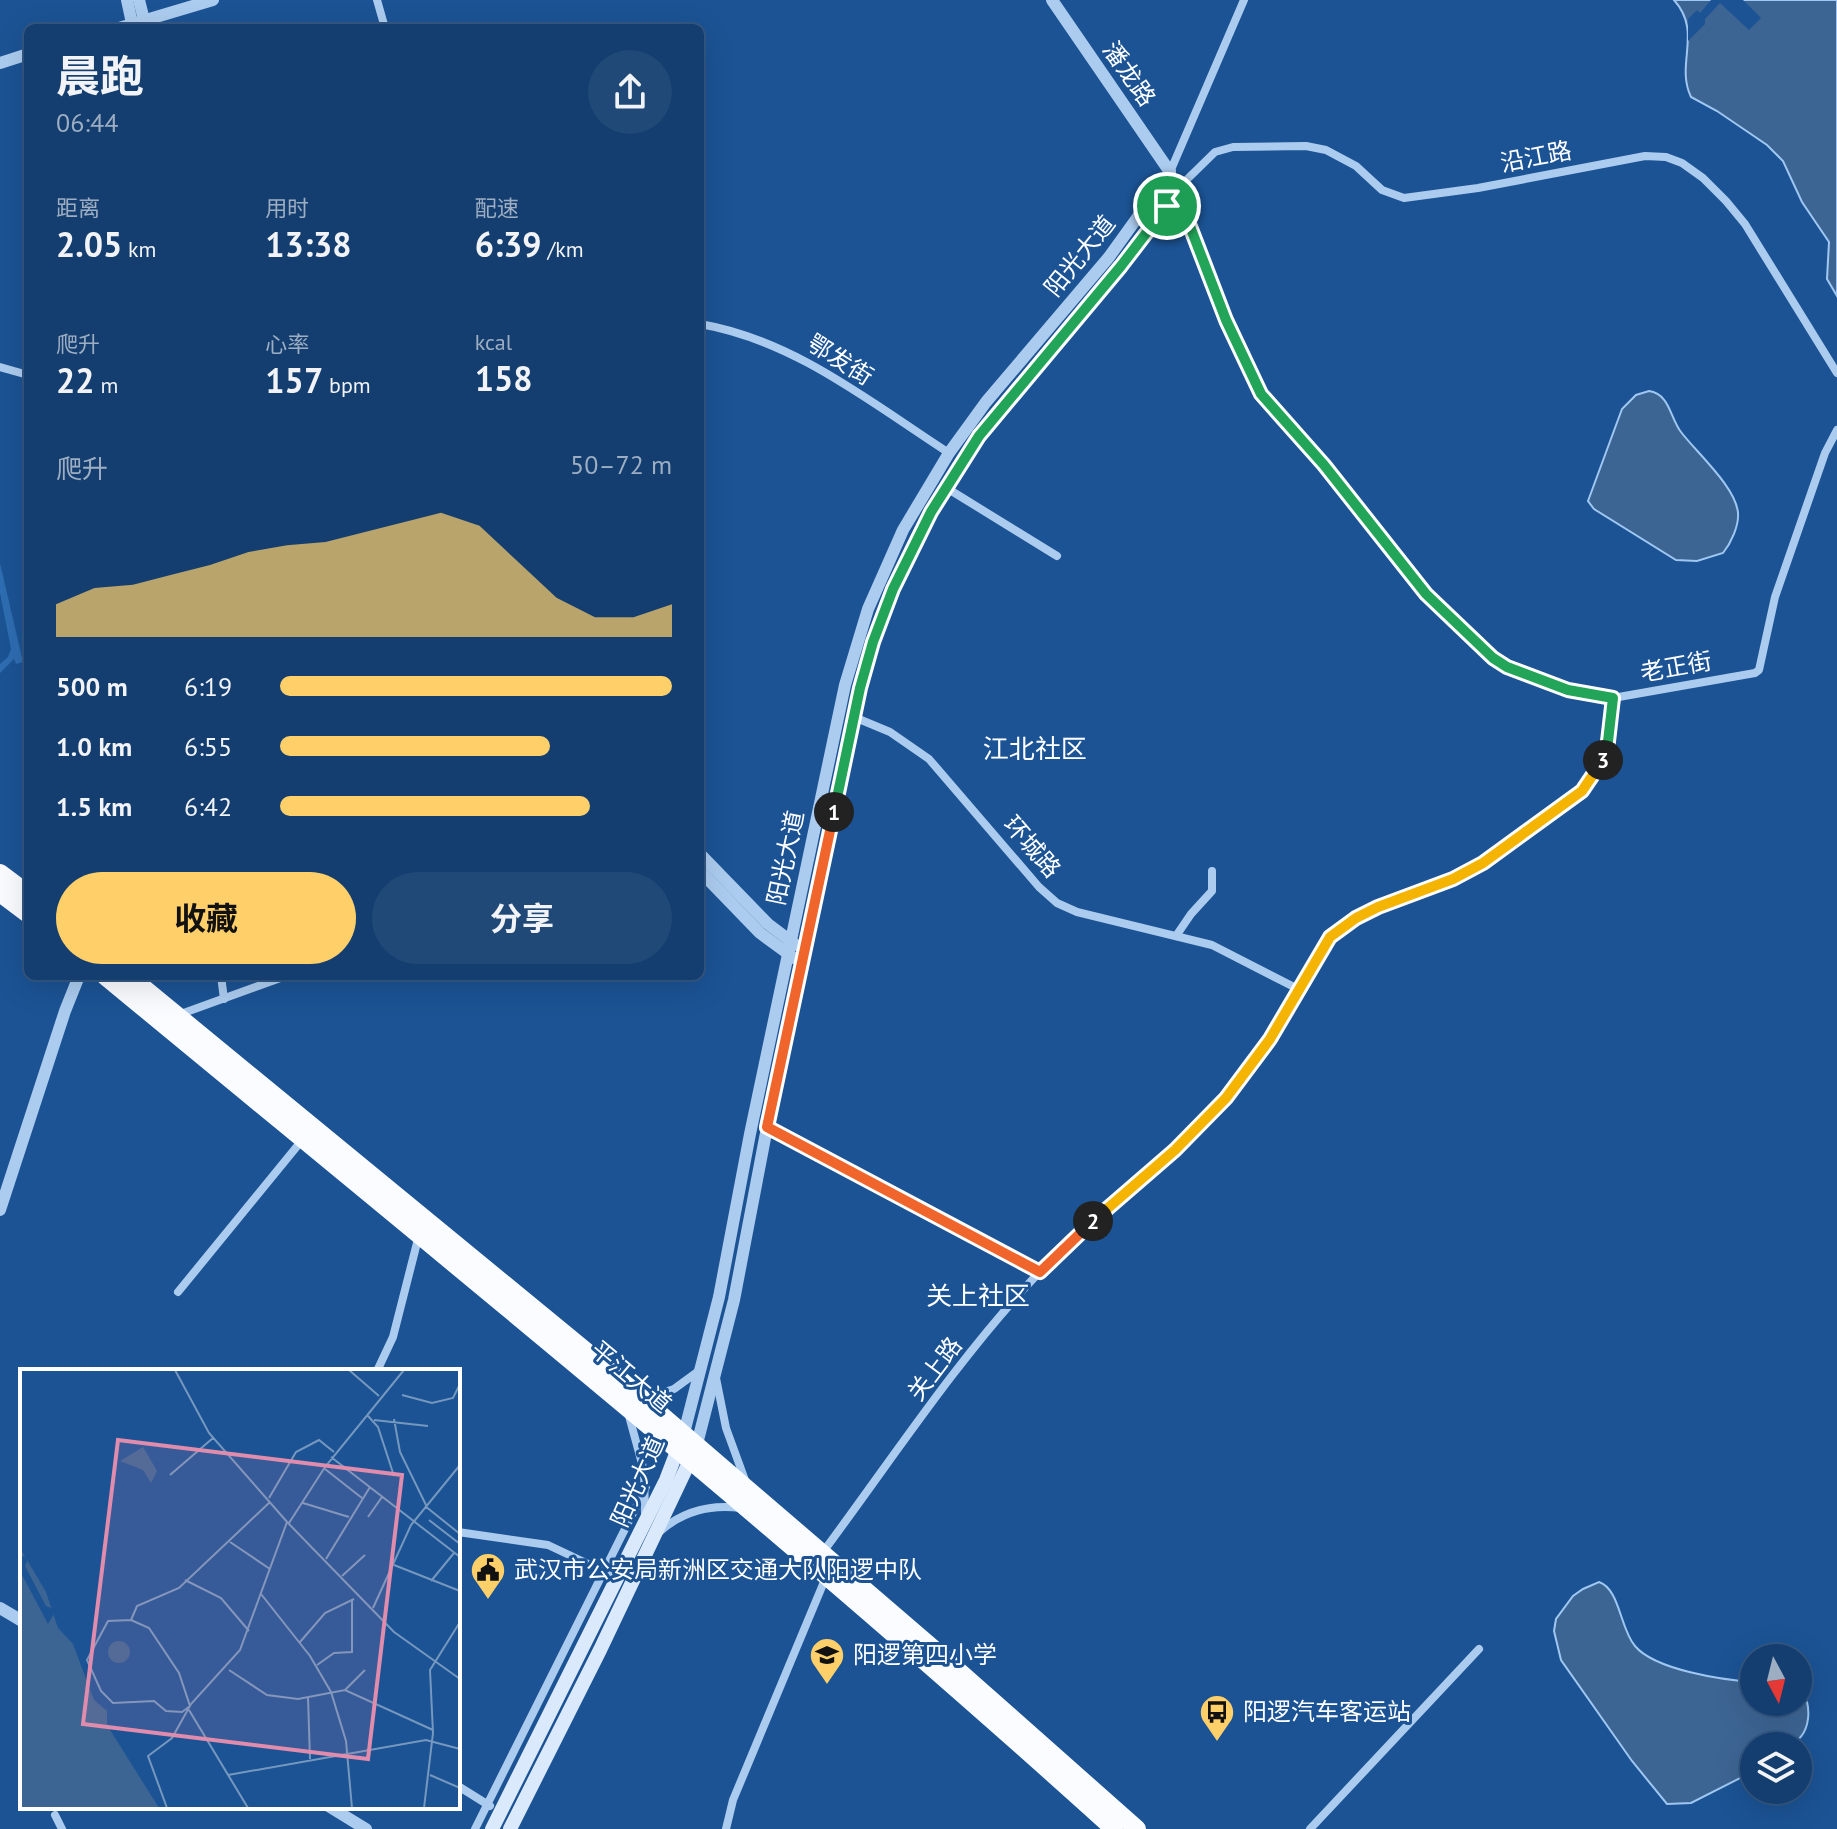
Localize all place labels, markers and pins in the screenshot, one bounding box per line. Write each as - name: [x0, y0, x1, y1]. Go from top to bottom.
- pin: [1133, 172, 1201, 240]
- pin: 3: [1583, 740, 1623, 780]
- pin: 1: [814, 792, 854, 832]
- pin: 2: [1073, 1201, 1113, 1241]
- public building icon: 武汉市公安局新洲区交通大队阳逻中队: [469, 1551, 507, 1601]
- place label: 武汉市公安局新洲区交通大队阳逻中队: [514, 1554, 922, 1585]
- school or university icon: 阳逻第四小学: [808, 1636, 846, 1686]
- place label: 阳逻第四小学: [853, 1639, 997, 1670]
- bus stop icon: 阳逻汽车客运站: [1198, 1693, 1236, 1743]
- place label: 阳逻汽车客运站: [1243, 1696, 1411, 1727]

